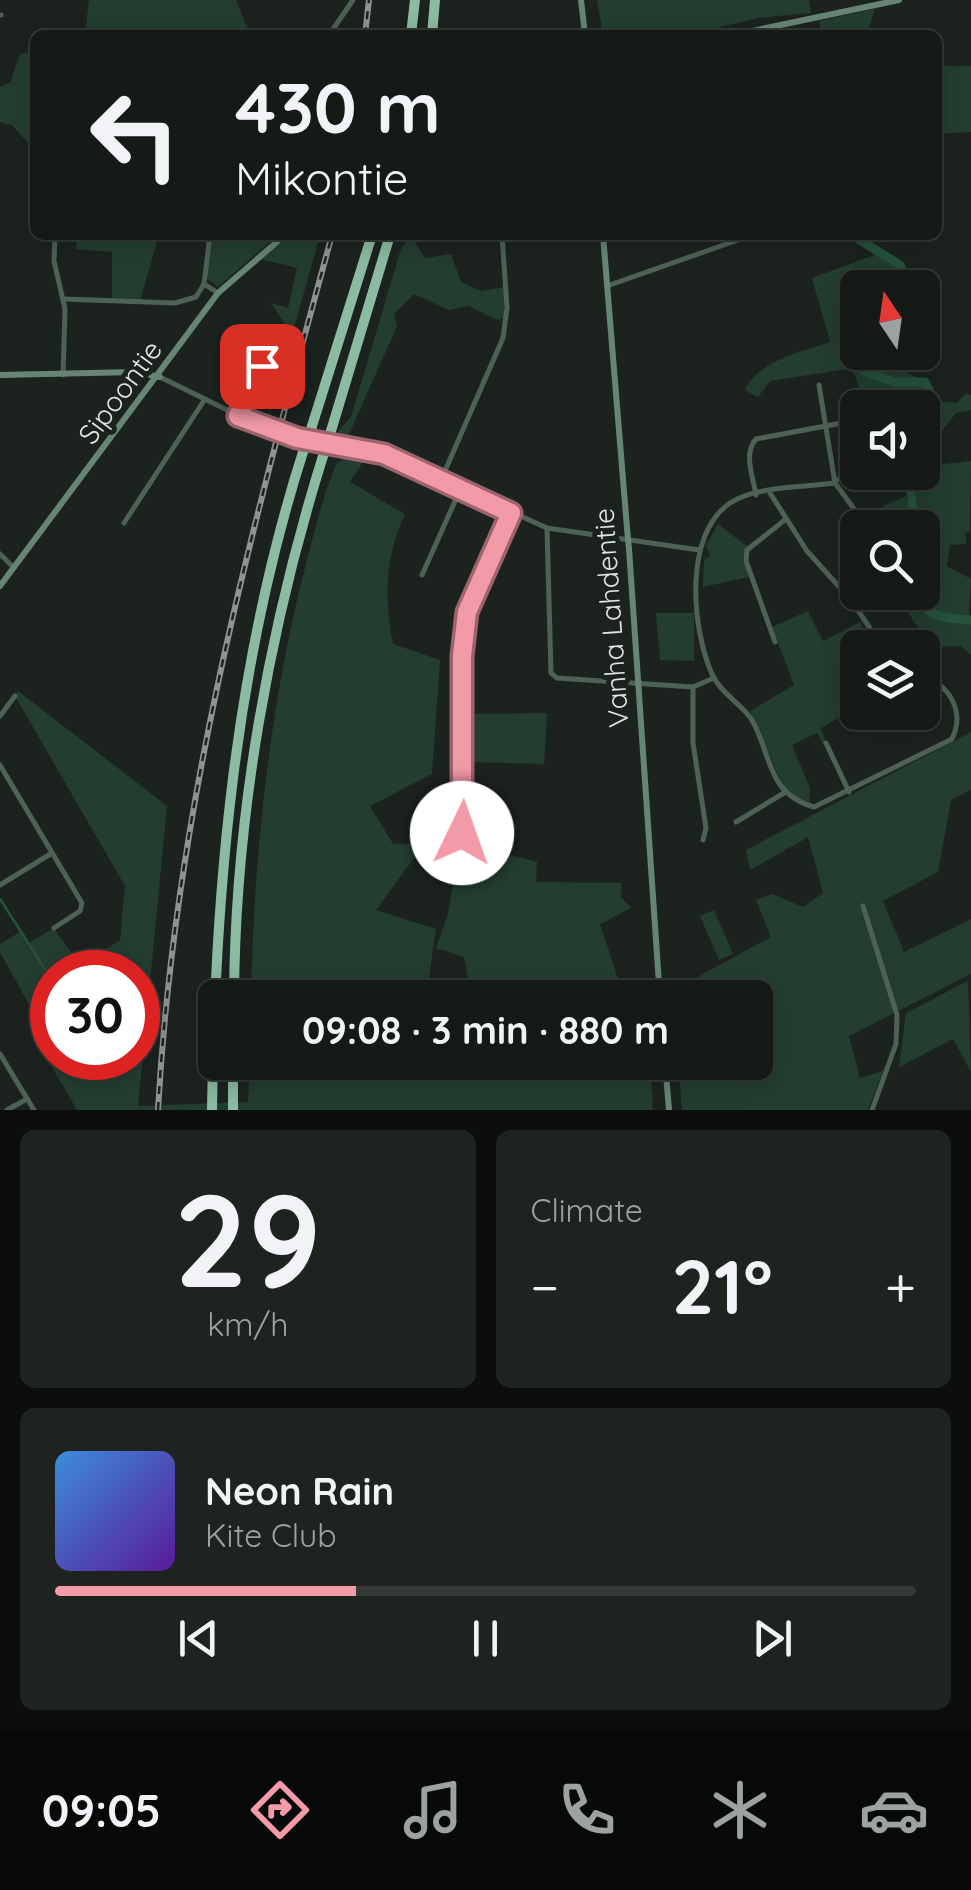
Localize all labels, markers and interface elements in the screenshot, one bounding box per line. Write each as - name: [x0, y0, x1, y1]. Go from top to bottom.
- text: 430 m: [235, 63, 441, 151]
- icon: left: [70, 70, 200, 200]
- text: Mikontie: [235, 150, 408, 206]
- north arrow: [840, 270, 940, 370]
- map controls: [840, 270, 940, 730]
- pin: [220, 324, 305, 409]
- street label: Sipoontie: [70, 333, 169, 451]
- icon: arrive: [235, 339, 290, 394]
- button: sound: [840, 390, 940, 490]
- street label: Vanha Lahdentie: [585, 507, 636, 729]
- button: search: [840, 510, 940, 610]
- button: layers: [840, 630, 940, 730]
- position arrow: [410, 781, 514, 885]
- speed limit sign: 30: [30, 950, 160, 1080]
- text: 09:08 · 3 min · 880 m: [302, 1006, 669, 1054]
- text: 29: [174, 1157, 322, 1320]
- text: Climate: [531, 1190, 643, 1230]
- text: 21°: [671, 1239, 773, 1333]
- text: −: [531, 1252, 559, 1321]
- text: +: [885, 1252, 916, 1321]
- text: km/h: [207, 1304, 288, 1344]
- text: Neon Rain: [205, 1467, 394, 1515]
- text: Kite Club: [205, 1515, 337, 1555]
- icon: previous: [171, 1611, 226, 1666]
- icon: pause: [458, 1611, 513, 1666]
- icon: next: [745, 1611, 800, 1666]
- icon: directions: [245, 1775, 315, 1845]
- icon: music: [398, 1775, 468, 1845]
- icon: phone: [552, 1775, 622, 1845]
- icon: climate: [705, 1775, 775, 1845]
- icon: car: [859, 1775, 929, 1845]
- text: 09:05: [42, 1782, 161, 1838]

